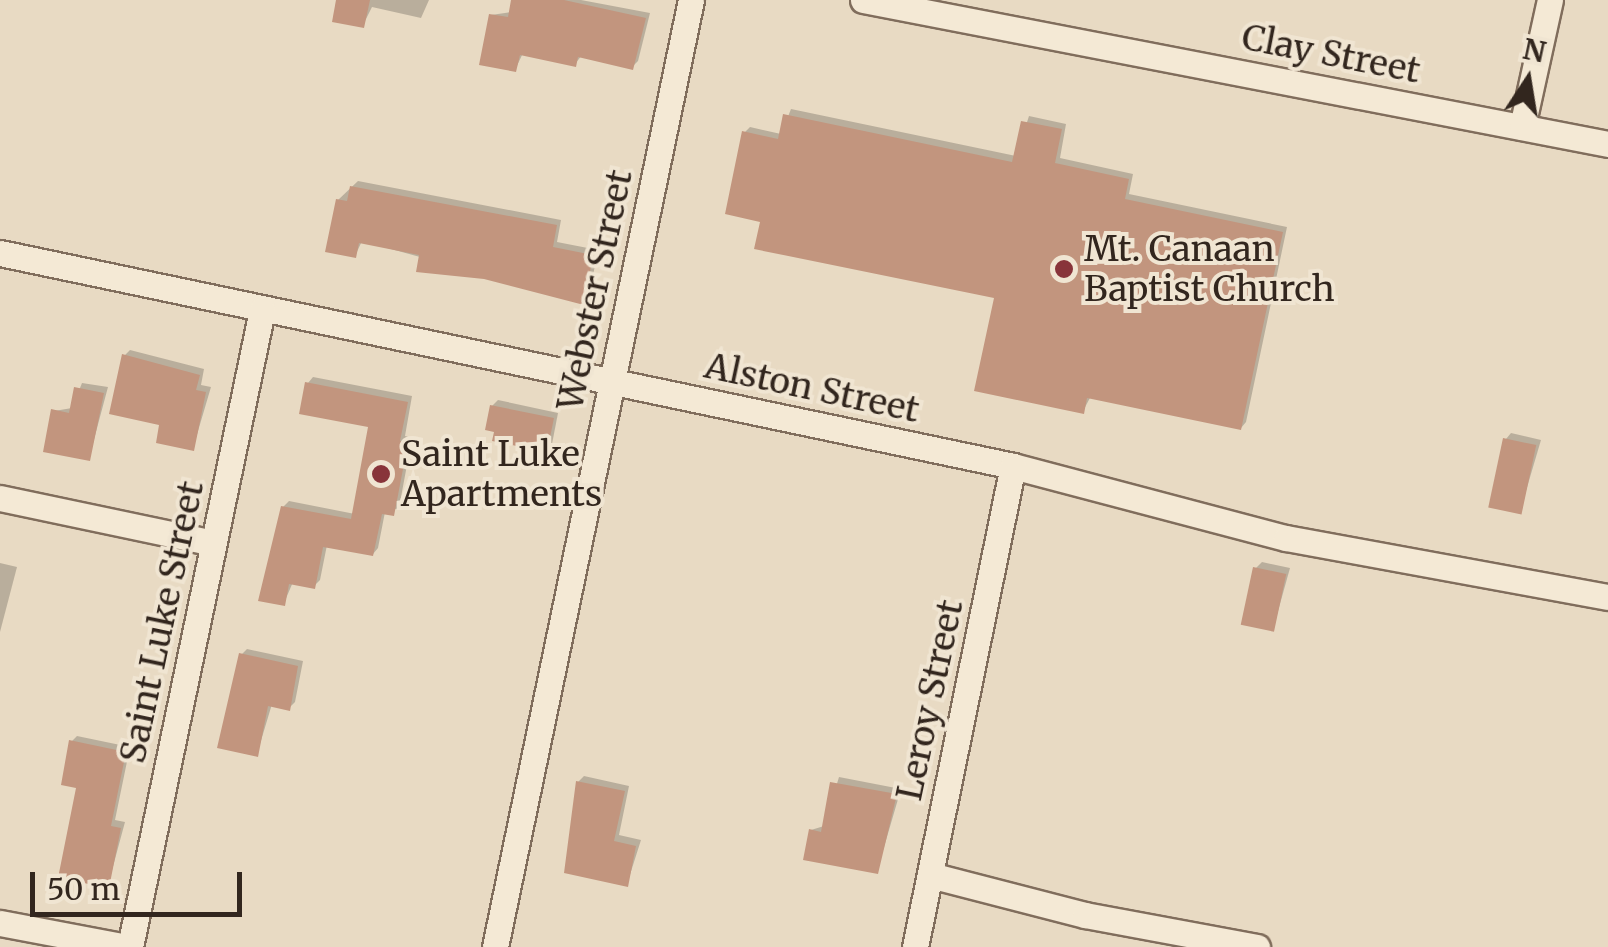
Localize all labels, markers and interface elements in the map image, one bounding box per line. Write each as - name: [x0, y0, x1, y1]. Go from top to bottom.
- street label: Clay Street: [1238, 16, 1424, 92]
- north arrow: [1478, 30, 1578, 130]
- text: N: [1520, 31, 1549, 71]
- street label: Webster Street: [549, 166, 641, 414]
- place label: Mt. Canaan Baptist Church: [1084, 228, 1335, 310]
- marker: Mt. Canaan Baptist Church: [1053, 258, 1075, 280]
- street label: Alston Street: [701, 345, 923, 431]
- place label: Saint Luke Apartments: [401, 433, 602, 515]
- marker: Saint Luke Apartments: [370, 463, 392, 485]
- street label: Saint Luke Street: [112, 477, 212, 767]
- street label: Leroy Street: [888, 596, 972, 804]
- scale bar: [35, 852, 248, 914]
- text: 50 m: [47, 870, 120, 908]

